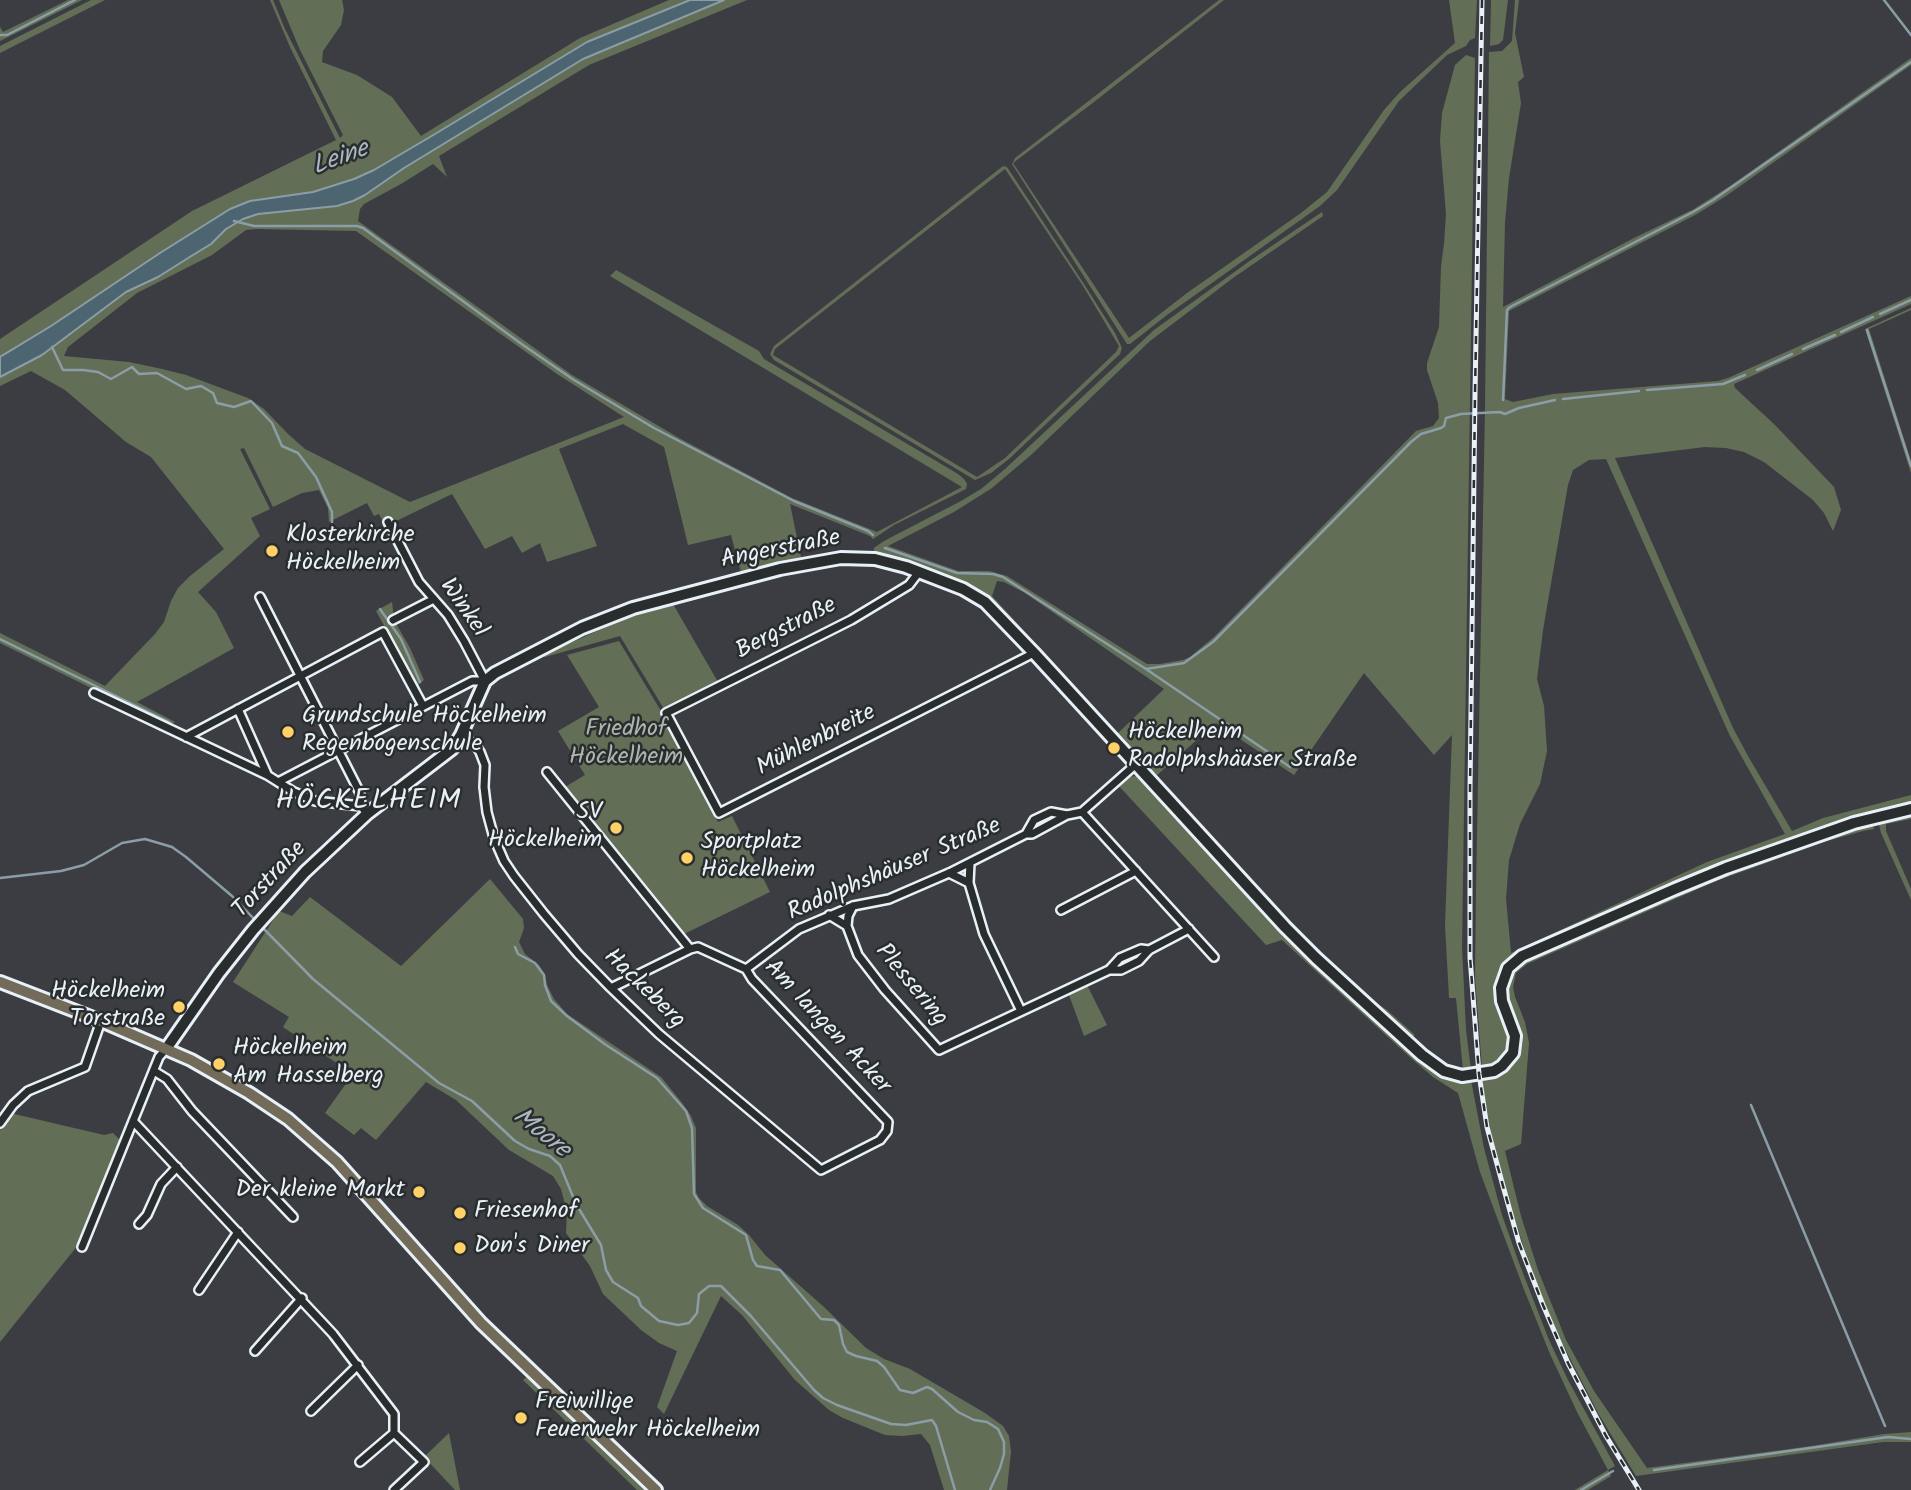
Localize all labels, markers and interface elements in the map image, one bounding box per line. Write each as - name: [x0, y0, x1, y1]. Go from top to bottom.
- water label: Leine: [309, 135, 373, 185]
- place label: Klosterkirche Höckelheim: [286, 523, 414, 579]
- street label: Angerstraße: [719, 525, 843, 577]
- marker: Klosterkirche Höckelheim: [264, 543, 280, 559]
- street label: Winkel: [432, 574, 492, 644]
- street label: Bergstraße: [732, 592, 842, 668]
- street label: Mühlenbreite: [753, 700, 881, 784]
- place label: Grundschule Höckelheim Regenbogenschule: [302, 704, 547, 760]
- park label: Friedhof Höckelheim: [569, 717, 683, 773]
- place label: Höckelheim Radolphshäuser Straße: [1128, 720, 1357, 776]
- marker: Grundschule Höckelheim Regenbogenschule: [280, 724, 296, 740]
- marker: Höckelheim Radolphshäuser Straße: [1106, 740, 1122, 756]
- district label: HÖCKELHEIM: [277, 786, 461, 820]
- place label: SV Höckelheim: [488, 800, 602, 856]
- street label: Radolphshäuser Straße: [784, 813, 1006, 929]
- marker: SV Höckelheim: [608, 820, 624, 836]
- place label: Sportplatz Höckelheim: [701, 830, 815, 886]
- street label: Torstraße: [228, 836, 314, 926]
- marker: Sportplatz Höckelheim: [679, 850, 695, 866]
- street label: Plessering: [867, 939, 953, 1033]
- street label: Hackeberg: [596, 944, 690, 1036]
- street label: Am langen Acker: [756, 955, 896, 1101]
- place label: Höckelheim Torstraße: [51, 979, 165, 1035]
- marker: Höckelheim Torstraße: [171, 999, 187, 1015]
- place label: Höckelheim Am Hasselberg: [233, 1036, 384, 1092]
- marker: Höckelheim Am Hasselberg: [211, 1056, 227, 1072]
- water label: Moore: [505, 1103, 575, 1167]
- place label: Der kleine Markt: [236, 1178, 405, 1206]
- marker: Der kleine Markt: [411, 1184, 427, 1200]
- place label: Friesenhof: [474, 1199, 578, 1227]
- marker: Friesenhof: [452, 1205, 468, 1221]
- place label: Don's Diner: [474, 1234, 589, 1262]
- marker: Don's Diner: [452, 1240, 468, 1256]
- place label: Freiwillige Feuerwehr Höckelheim: [535, 1390, 760, 1446]
- marker: Freiwillige Feuerwehr Höckelheim: [513, 1410, 529, 1426]

